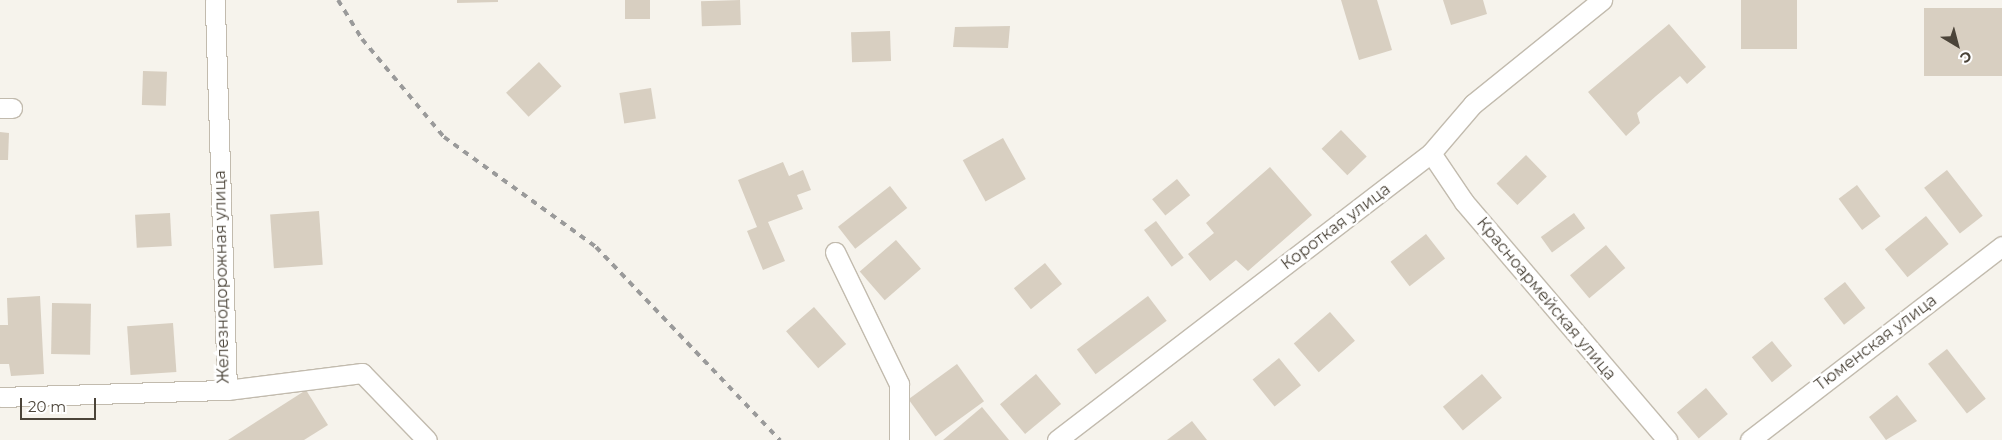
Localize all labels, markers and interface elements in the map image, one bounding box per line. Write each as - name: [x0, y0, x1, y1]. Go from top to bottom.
- north arrow: [1932, 20, 1982, 70]
- text: С: [1957, 47, 1976, 67]
- street label: Железнодорожная улица: [211, 170, 233, 384]
- street label: Короткая улица: [1278, 180, 1394, 274]
- street label: Красноармейская улица: [1472, 214, 1620, 384]
- street label: Тюменская улица: [1811, 291, 1941, 395]
- scale bar: [22, 388, 99, 420]
- text: 20 m: [28, 397, 66, 416]

